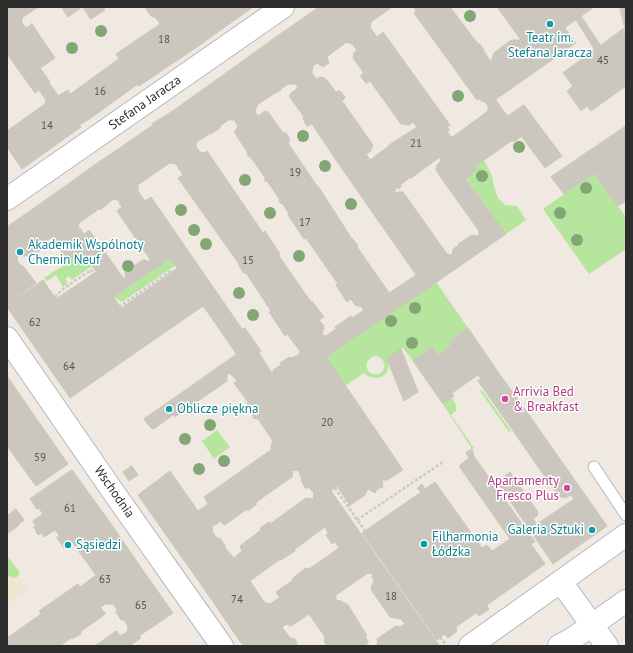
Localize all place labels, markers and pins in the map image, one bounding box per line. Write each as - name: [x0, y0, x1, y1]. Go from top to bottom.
- marker: Teatr im. Stefana Jaracza: [545, 19, 555, 29]
- place label: Teatr im. Stefana Jaracza: [508, 30, 592, 61]
- place label: Akademik Wspólnoty Chemin Neuf: [28, 237, 144, 268]
- marker: Akademik Wspólnoty Chemin Neuf: [15, 247, 25, 257]
- place label: Arrivia Bed & Breakfast: [513, 384, 579, 415]
- marker: Arrivia Bed & Breakfast: [500, 394, 510, 404]
- place label: Oblicze piękna: [177, 401, 258, 417]
- marker: Oblicze piękna: [164, 404, 174, 414]
- place label: Apartamenty Fresco Plus: [488, 473, 559, 504]
- marker: Apartamenty Fresco Plus: [562, 483, 572, 493]
- place label: Galeria Sztuki: [508, 522, 584, 538]
- marker: Galeria Sztuki: [587, 525, 597, 535]
- place label: Filharmonia Łódzka: [432, 529, 499, 560]
- place label: Sąsiedzi: [76, 537, 121, 553]
- marker: Filharmonia Łódzka: [419, 539, 429, 549]
- marker: Sąsiedzi: [63, 540, 73, 550]

